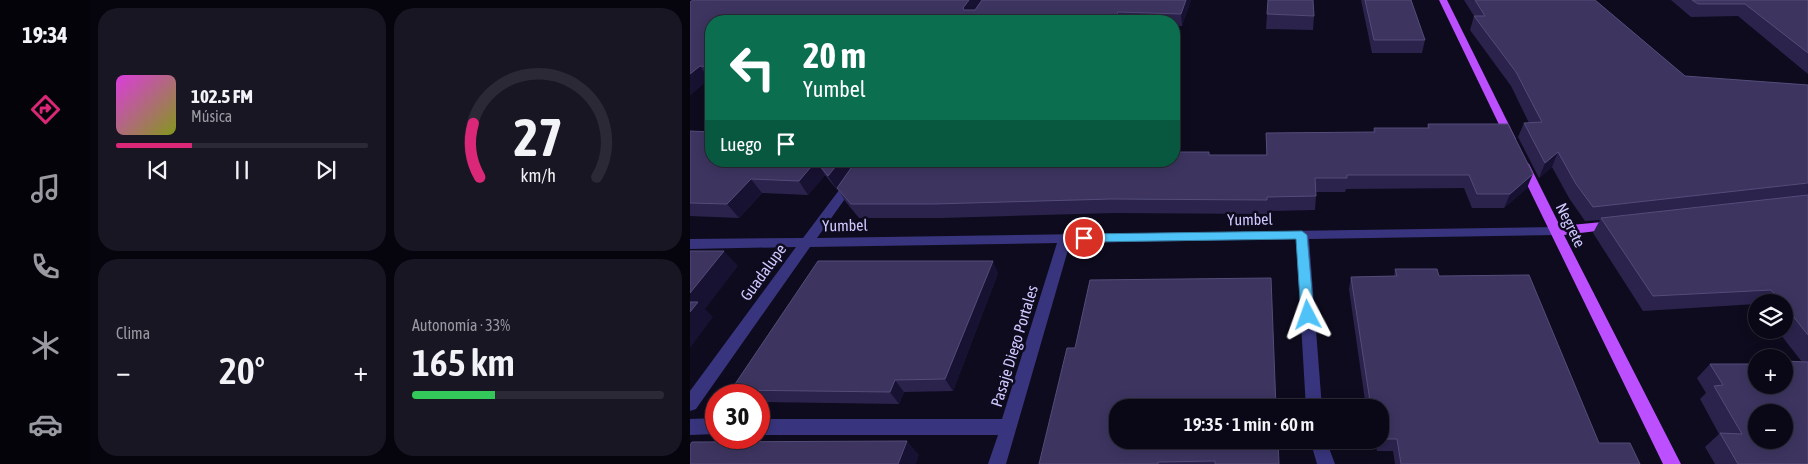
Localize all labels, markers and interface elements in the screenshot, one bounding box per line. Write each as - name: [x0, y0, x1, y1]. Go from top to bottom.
- text: 19:34: [22, 22, 68, 48]
- icon: left: [720, 35, 785, 100]
- text: 20 m: [803, 35, 866, 75]
- text: Yumbel: [803, 76, 866, 102]
- text: 102.5 FM: [191, 85, 253, 107]
- icon: directions: [28, 92, 63, 127]
- text: Música: [191, 107, 232, 125]
- text: 27: [514, 107, 562, 167]
- icon: arrive: [772, 130, 800, 158]
- text: Luego: [720, 133, 762, 155]
- icon: previous: [144, 156, 172, 184]
- icon: pause: [228, 156, 256, 184]
- icon: next: [312, 156, 340, 184]
- text: km/h: [520, 165, 556, 186]
- icon: music: [28, 171, 63, 206]
- street label: Negrete: [1552, 200, 1589, 251]
- street label: Yumbel: [1227, 210, 1274, 228]
- street label: Yumbel: [822, 216, 869, 234]
- pin: [1063, 217, 1105, 259]
- icon: arrive: [1070, 224, 1098, 252]
- street label: Guadalupe: [736, 240, 790, 304]
- icon: phone: [28, 249, 63, 284]
- street label: Pasaje Diego Portales: [987, 283, 1042, 409]
- position arrow: [1281, 288, 1333, 340]
- map controls: [1748, 294, 1793, 449]
- button: layers: [1748, 294, 1793, 339]
- text: Autonomía · 33%: [412, 316, 510, 334]
- text: Clima: [116, 324, 150, 342]
- icon: climate: [28, 328, 63, 363]
- text: 165 km: [412, 341, 515, 384]
- text: 20°: [219, 349, 265, 392]
- button: +: [1748, 349, 1793, 394]
- text: −: [116, 355, 131, 387]
- text: +: [353, 355, 368, 387]
- speed limit sign: 30: [705, 384, 770, 449]
- button: −: [1748, 404, 1793, 449]
- icon: car: [28, 407, 63, 442]
- text: 19:35 · 1 min · 60 m: [1184, 413, 1314, 435]

